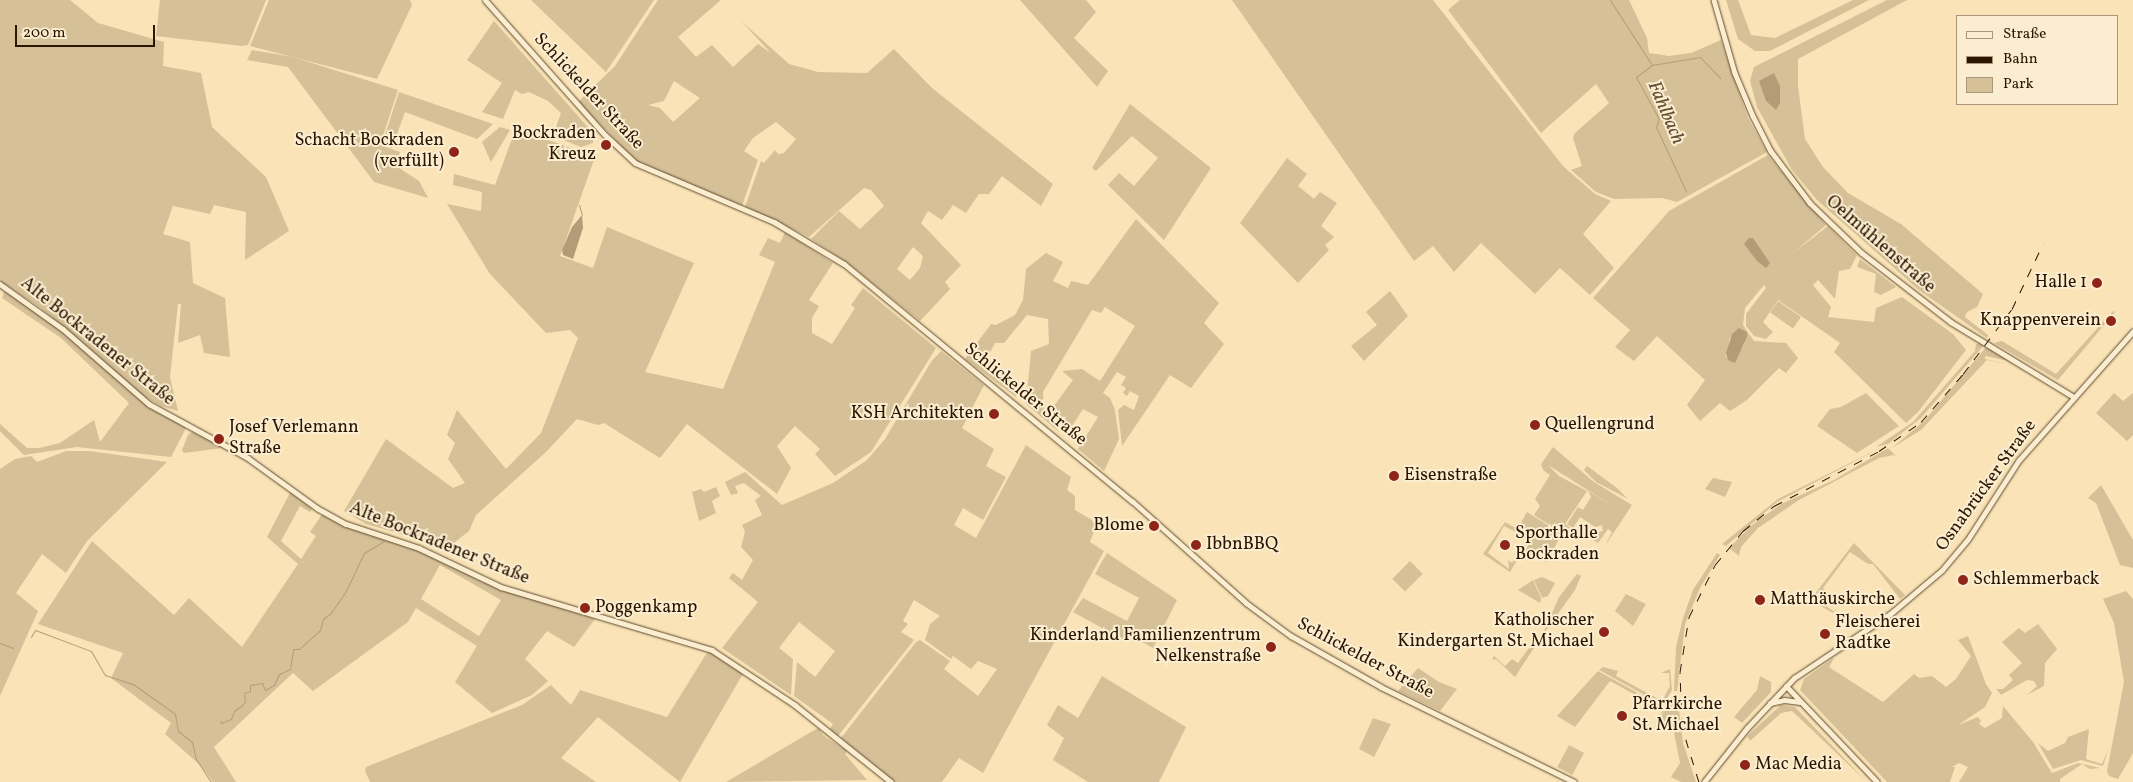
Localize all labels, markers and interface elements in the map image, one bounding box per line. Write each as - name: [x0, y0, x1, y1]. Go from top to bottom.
- scale bar: [18, 15, 158, 47]
- legend: [1956, 15, 2118, 105]
- text: 200 m: [23, 23, 66, 44]
- text: Straße: [2003, 24, 2046, 45]
- street label: Schlickelder Straße: [528, 29, 648, 155]
- text: Bahn: [2003, 49, 2038, 70]
- text: Park: [2003, 74, 2034, 95]
- water label: Fahlbach: [1642, 78, 1688, 148]
- place label: Bockraden Kreuz: [512, 124, 596, 166]
- place label: Schacht Bockraden (verfüllt): [294, 131, 444, 173]
- marker: Bockraden Kreuz: [600, 139, 612, 151]
- marker: Schacht Bockraden (verfüllt): [448, 146, 460, 158]
- street label: Oelmühlenstraße: [1821, 191, 1939, 299]
- place label: Halle 1: [2035, 272, 2087, 294]
- street label: Alte Bockradener Straße: [16, 273, 178, 411]
- marker: Halle 1: [2091, 277, 2103, 289]
- place label: Knappenverein: [1980, 310, 2101, 332]
- marker: Knappenverein: [2105, 315, 2117, 327]
- street label: Schlickelder Straße: [959, 339, 1091, 451]
- place label: KSH Architekten: [851, 403, 984, 425]
- marker: KSH Architekten: [988, 408, 1000, 420]
- place label: Quellengrund: [1545, 414, 1655, 436]
- street label: Osnabrücker Straße: [1932, 416, 2042, 556]
- place label: Josef Verlemann Straße: [229, 418, 358, 460]
- marker: Quellengrund: [1529, 419, 1541, 431]
- marker: Josef Verlemann Straße: [213, 433, 225, 445]
- place label: Eisenstraße: [1404, 465, 1497, 487]
- marker: Eisenstraße: [1388, 470, 1400, 482]
- street label: Alte Bockradener Straße: [346, 498, 532, 590]
- place label: Blome: [1093, 515, 1144, 537]
- marker: Blome: [1148, 520, 1160, 532]
- place label: Sporthalle Bockraden: [1515, 524, 1599, 566]
- place label: IbbnBBQ: [1206, 534, 1278, 556]
- marker: IbbnBBQ: [1190, 539, 1202, 551]
- marker: Sporthalle Bockraden: [1499, 539, 1511, 551]
- place label: Schlemmerback: [1973, 569, 2099, 591]
- marker: Schlemmerback: [1957, 574, 1969, 586]
- place label: Matthäuskirche: [1770, 589, 1895, 611]
- marker: Matthäuskirche: [1754, 594, 1766, 606]
- place label: Poggenkamp: [595, 597, 697, 619]
- marker: Poggenkamp: [579, 602, 591, 614]
- place label: Katholischer Kindergarten St. Michael: [1397, 611, 1594, 654]
- place label: Fleischerei Radtke: [1835, 613, 1920, 656]
- street label: Schlickelder Straße: [1293, 614, 1437, 704]
- place label: Kinderland Familienzentrum Nelkenstraße: [1030, 626, 1261, 669]
- marker: Katholischer Kindergarten St. Michael: [1598, 626, 1610, 638]
- marker: Fleischerei Radtke: [1819, 628, 1831, 640]
- marker: Kinderland Familienzentrum Nelkenstraße: [1265, 641, 1277, 653]
- place label: Pfarrkirche St. Michael: [1632, 695, 1722, 738]
- marker: Pfarrkirche St. Michael: [1616, 710, 1628, 722]
- place label: Mac Media: [1755, 754, 1842, 776]
- marker: Mac Media: [1739, 759, 1751, 771]

